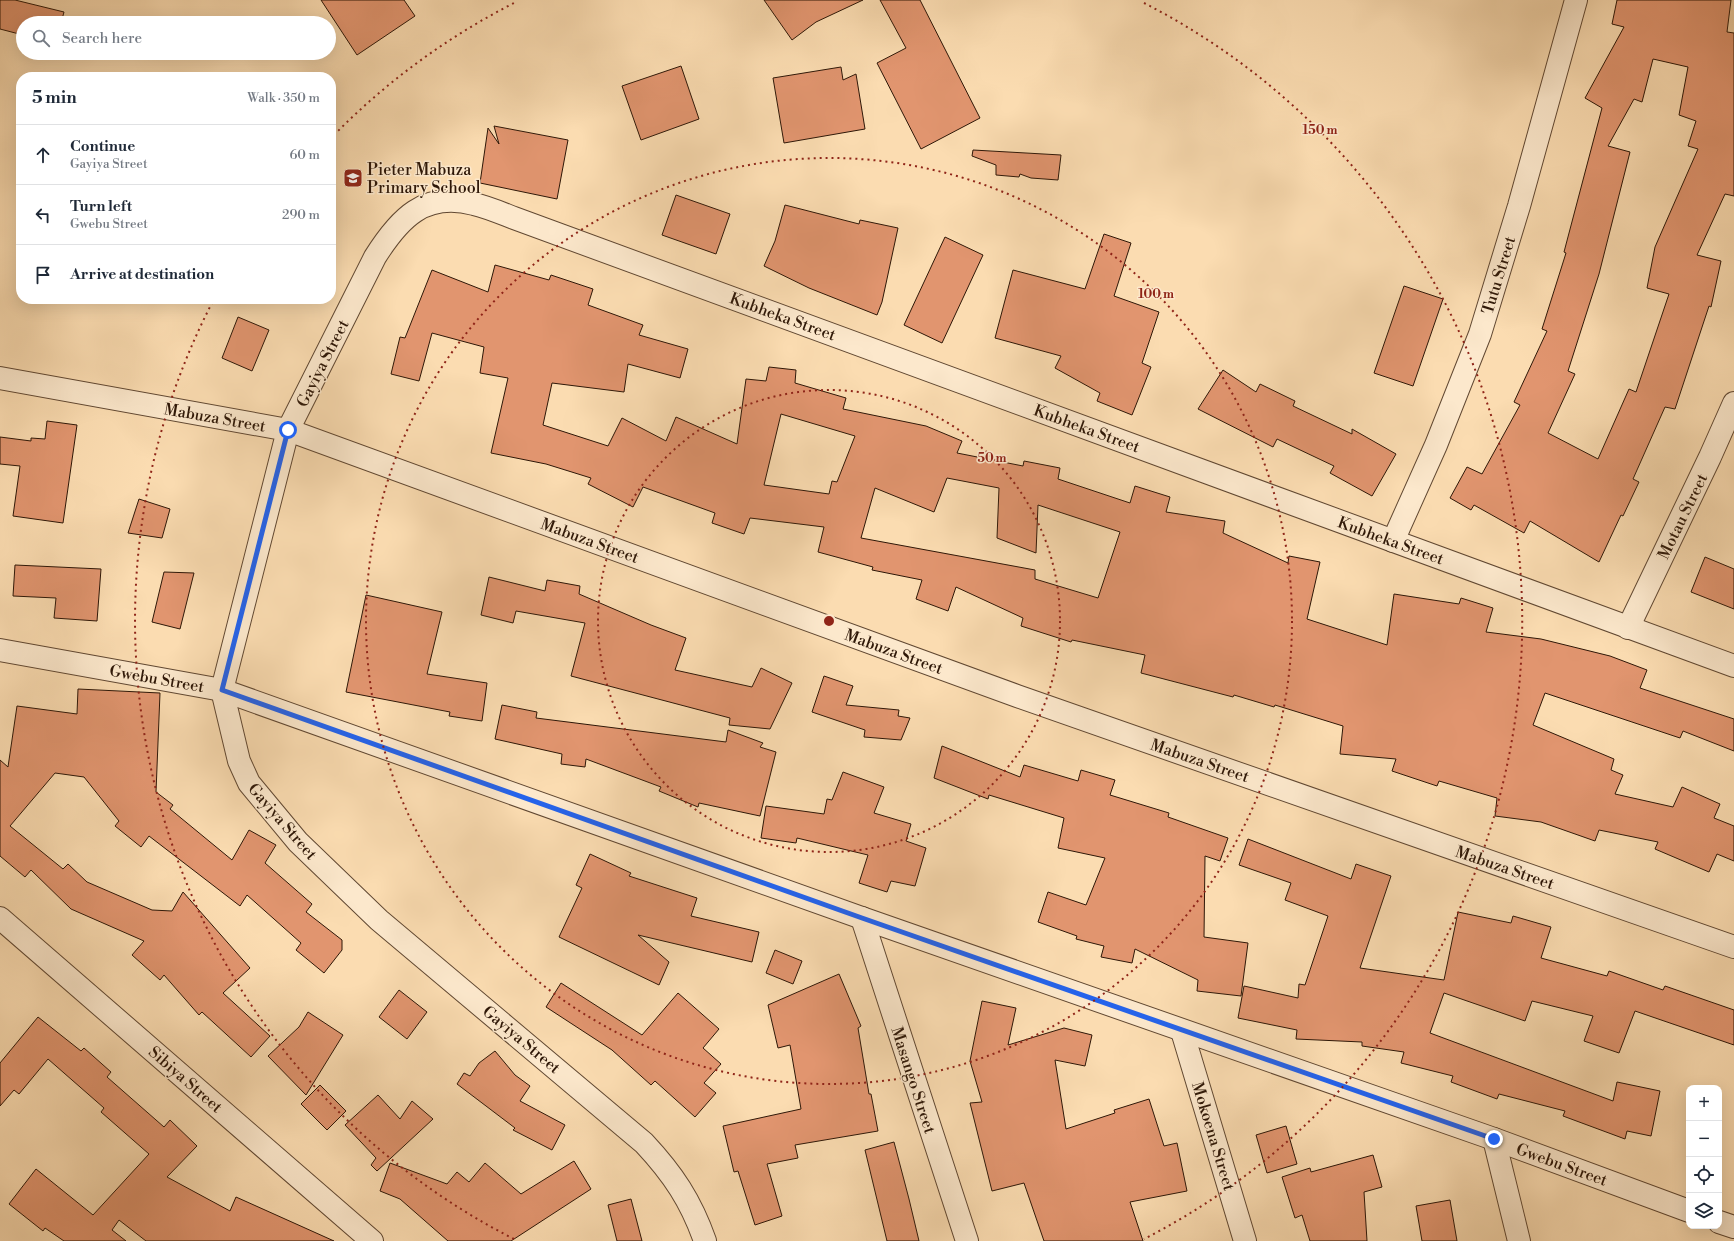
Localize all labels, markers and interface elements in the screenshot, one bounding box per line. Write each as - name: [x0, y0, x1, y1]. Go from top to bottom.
- search box: [16, 16, 336, 60]
- icon: search: [30, 27, 52, 49]
- text: Search here: [62, 29, 142, 48]
- text: 5 min: [32, 87, 77, 109]
- text: Walk · 350 m: [247, 90, 320, 106]
- text: 150 m: [1303, 123, 1337, 138]
- text: Continue: [70, 137, 135, 156]
- icon: ahead: [32, 144, 54, 166]
- text: 60 m: [289, 147, 320, 163]
- text: Gayiya Street: [70, 156, 148, 172]
- place label: Pieter Mabuza Primary School: [367, 160, 481, 198]
- school or university icon: Pieter Mabuza Primary School: [342, 167, 364, 189]
- text: Turn left: [70, 197, 132, 216]
- icon: left: [32, 204, 54, 226]
- text: 290 m: [282, 207, 320, 223]
- text: Gwebu Street: [70, 216, 148, 232]
- street label: Tutu Street: [1478, 234, 1520, 317]
- icon: arrive: [32, 264, 54, 286]
- text: Arrive at destination: [70, 265, 214, 284]
- text: 100 m: [1138, 287, 1174, 302]
- street label: Kubheka Street: [727, 288, 839, 346]
- street label: Gayiya Street: [292, 316, 354, 410]
- street label: Mabuza Street: [162, 399, 268, 437]
- street label: Kubheka Street: [1031, 400, 1143, 458]
- route start: [279, 421, 297, 439]
- text: 50 m: [977, 451, 1007, 466]
- street label: Motau Street: [1654, 470, 1712, 563]
- street label: Kubheka Street: [1335, 512, 1447, 570]
- street label: Mabuza Street: [538, 514, 642, 568]
- centre of rings: [822, 614, 836, 628]
- street label: Mabuza Street: [842, 625, 946, 679]
- street label: Gwebu Street: [108, 661, 206, 697]
- street label: Mabuza Street: [1148, 735, 1252, 787]
- street label: Gayiya Street: [243, 779, 321, 864]
- street label: Mabuza Street: [1453, 842, 1557, 894]
- street label: Gayiya Street: [478, 1001, 565, 1078]
- street label: Masango Street: [886, 1024, 940, 1136]
- street label: Sibiya Street: [144, 1042, 227, 1118]
- street label: Mokoena Street: [1187, 1079, 1239, 1193]
- map controls: [1686, 1085, 1722, 1229]
- button: +: [1686, 1085, 1722, 1121]
- button: −: [1686, 1121, 1722, 1157]
- route end: [1485, 1130, 1503, 1148]
- street label: Gwebu Street: [1513, 1139, 1610, 1191]
- button: locate: [1686, 1157, 1722, 1193]
- button: layers: [1686, 1193, 1722, 1229]

